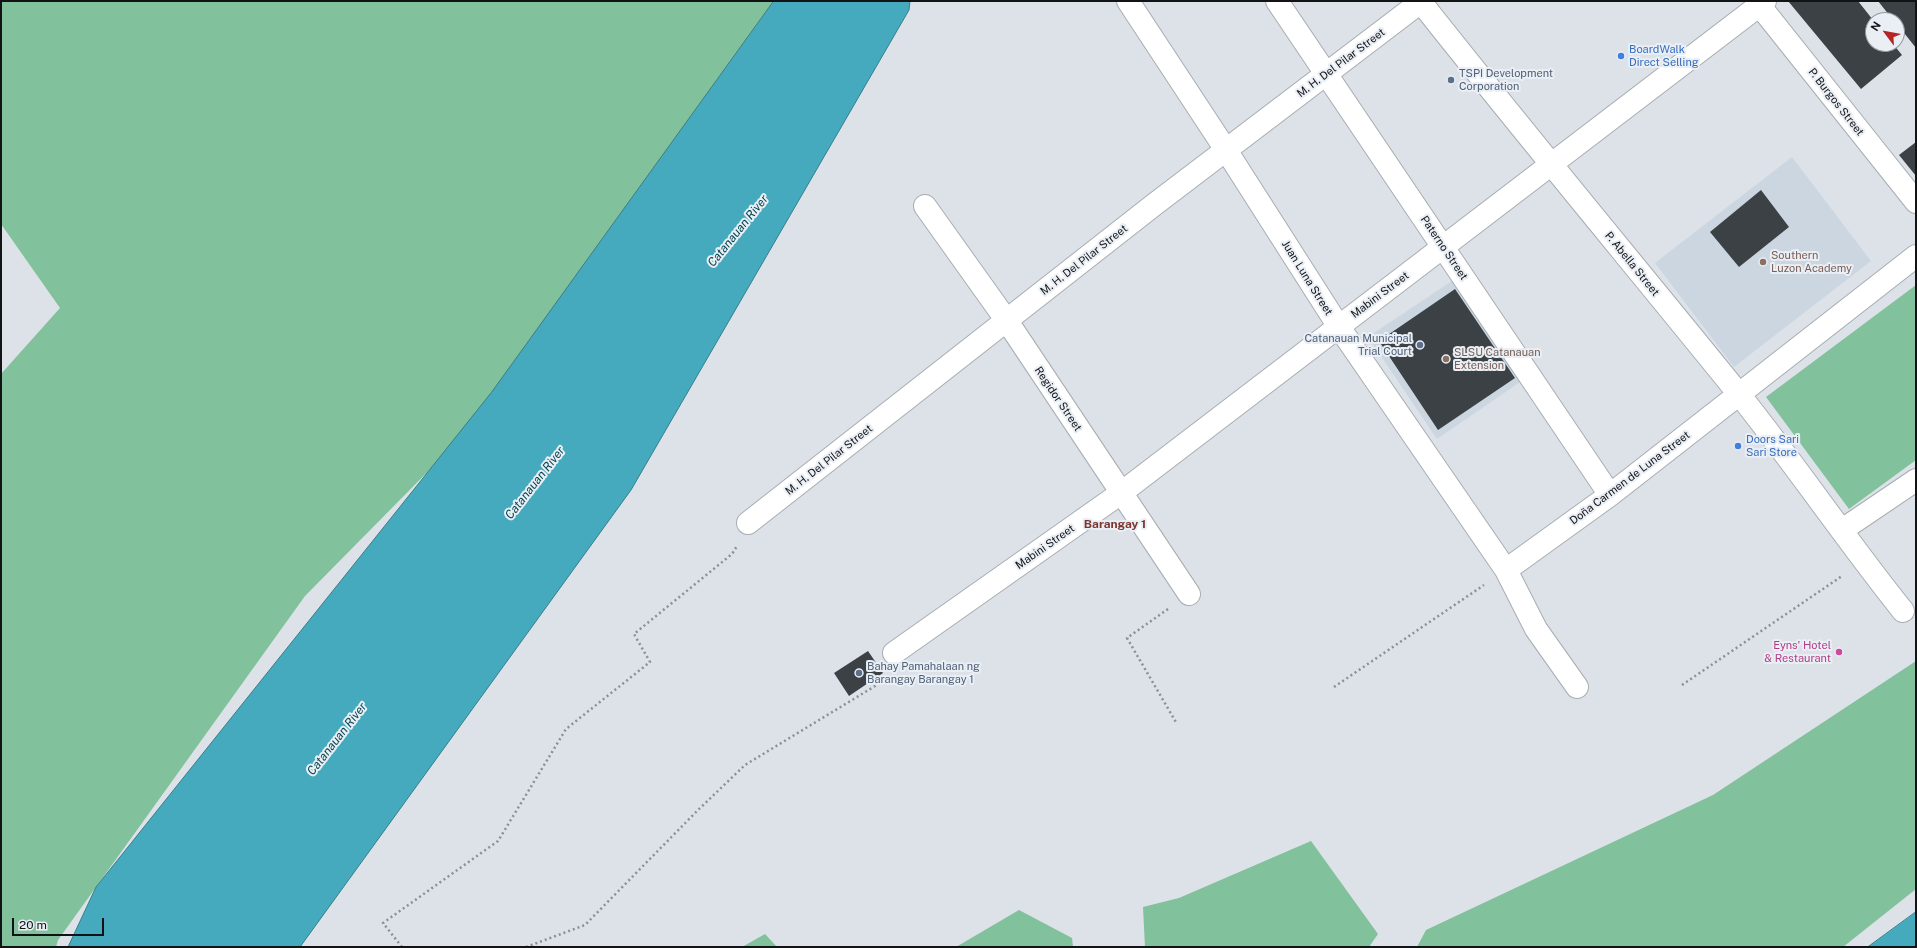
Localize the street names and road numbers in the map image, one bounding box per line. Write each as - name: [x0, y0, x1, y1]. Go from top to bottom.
- street label: M. H. Del Pilar Street: [1294, 26, 1388, 100]
- street label: P. Burgos Street: [1806, 66, 1866, 138]
- street label: Paterno Street: [1418, 213, 1470, 283]
- street label: M. H. Del Pilar Street: [1038, 222, 1130, 298]
- street label: P. Abella Street: [1602, 229, 1662, 299]
- street label: Juan Luna Street: [1279, 238, 1335, 318]
- street label: Mabini Street: [1348, 269, 1412, 321]
- street label: Regidor Street: [1032, 364, 1084, 434]
- street label: M. H. Del Pilar Street: [783, 422, 875, 498]
- street label: Doña Carmen de Luna Street: [1567, 428, 1693, 528]
- street label: Mabini Street: [1013, 522, 1077, 572]

